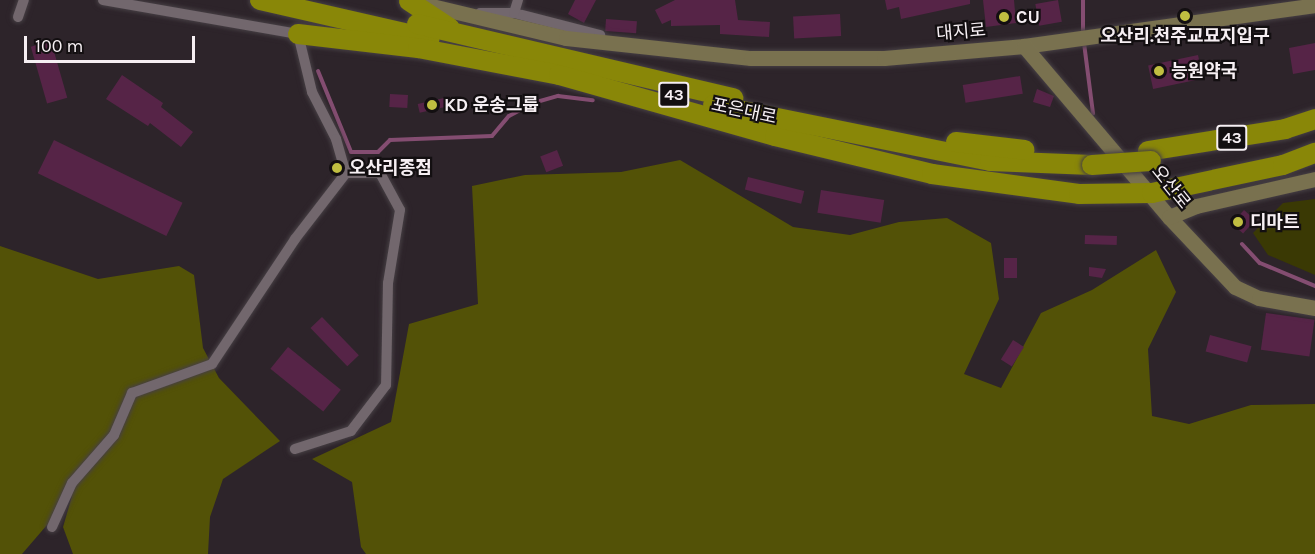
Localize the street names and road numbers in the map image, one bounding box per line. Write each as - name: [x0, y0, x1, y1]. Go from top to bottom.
- street label: 대지로: [935, 19, 987, 45]
- road number: 43: [658, 82, 690, 108]
- street label: 포은대로: [709, 94, 779, 128]
- road number: 43: [1216, 125, 1248, 151]
- street label: 오산로: [1147, 161, 1195, 213]

